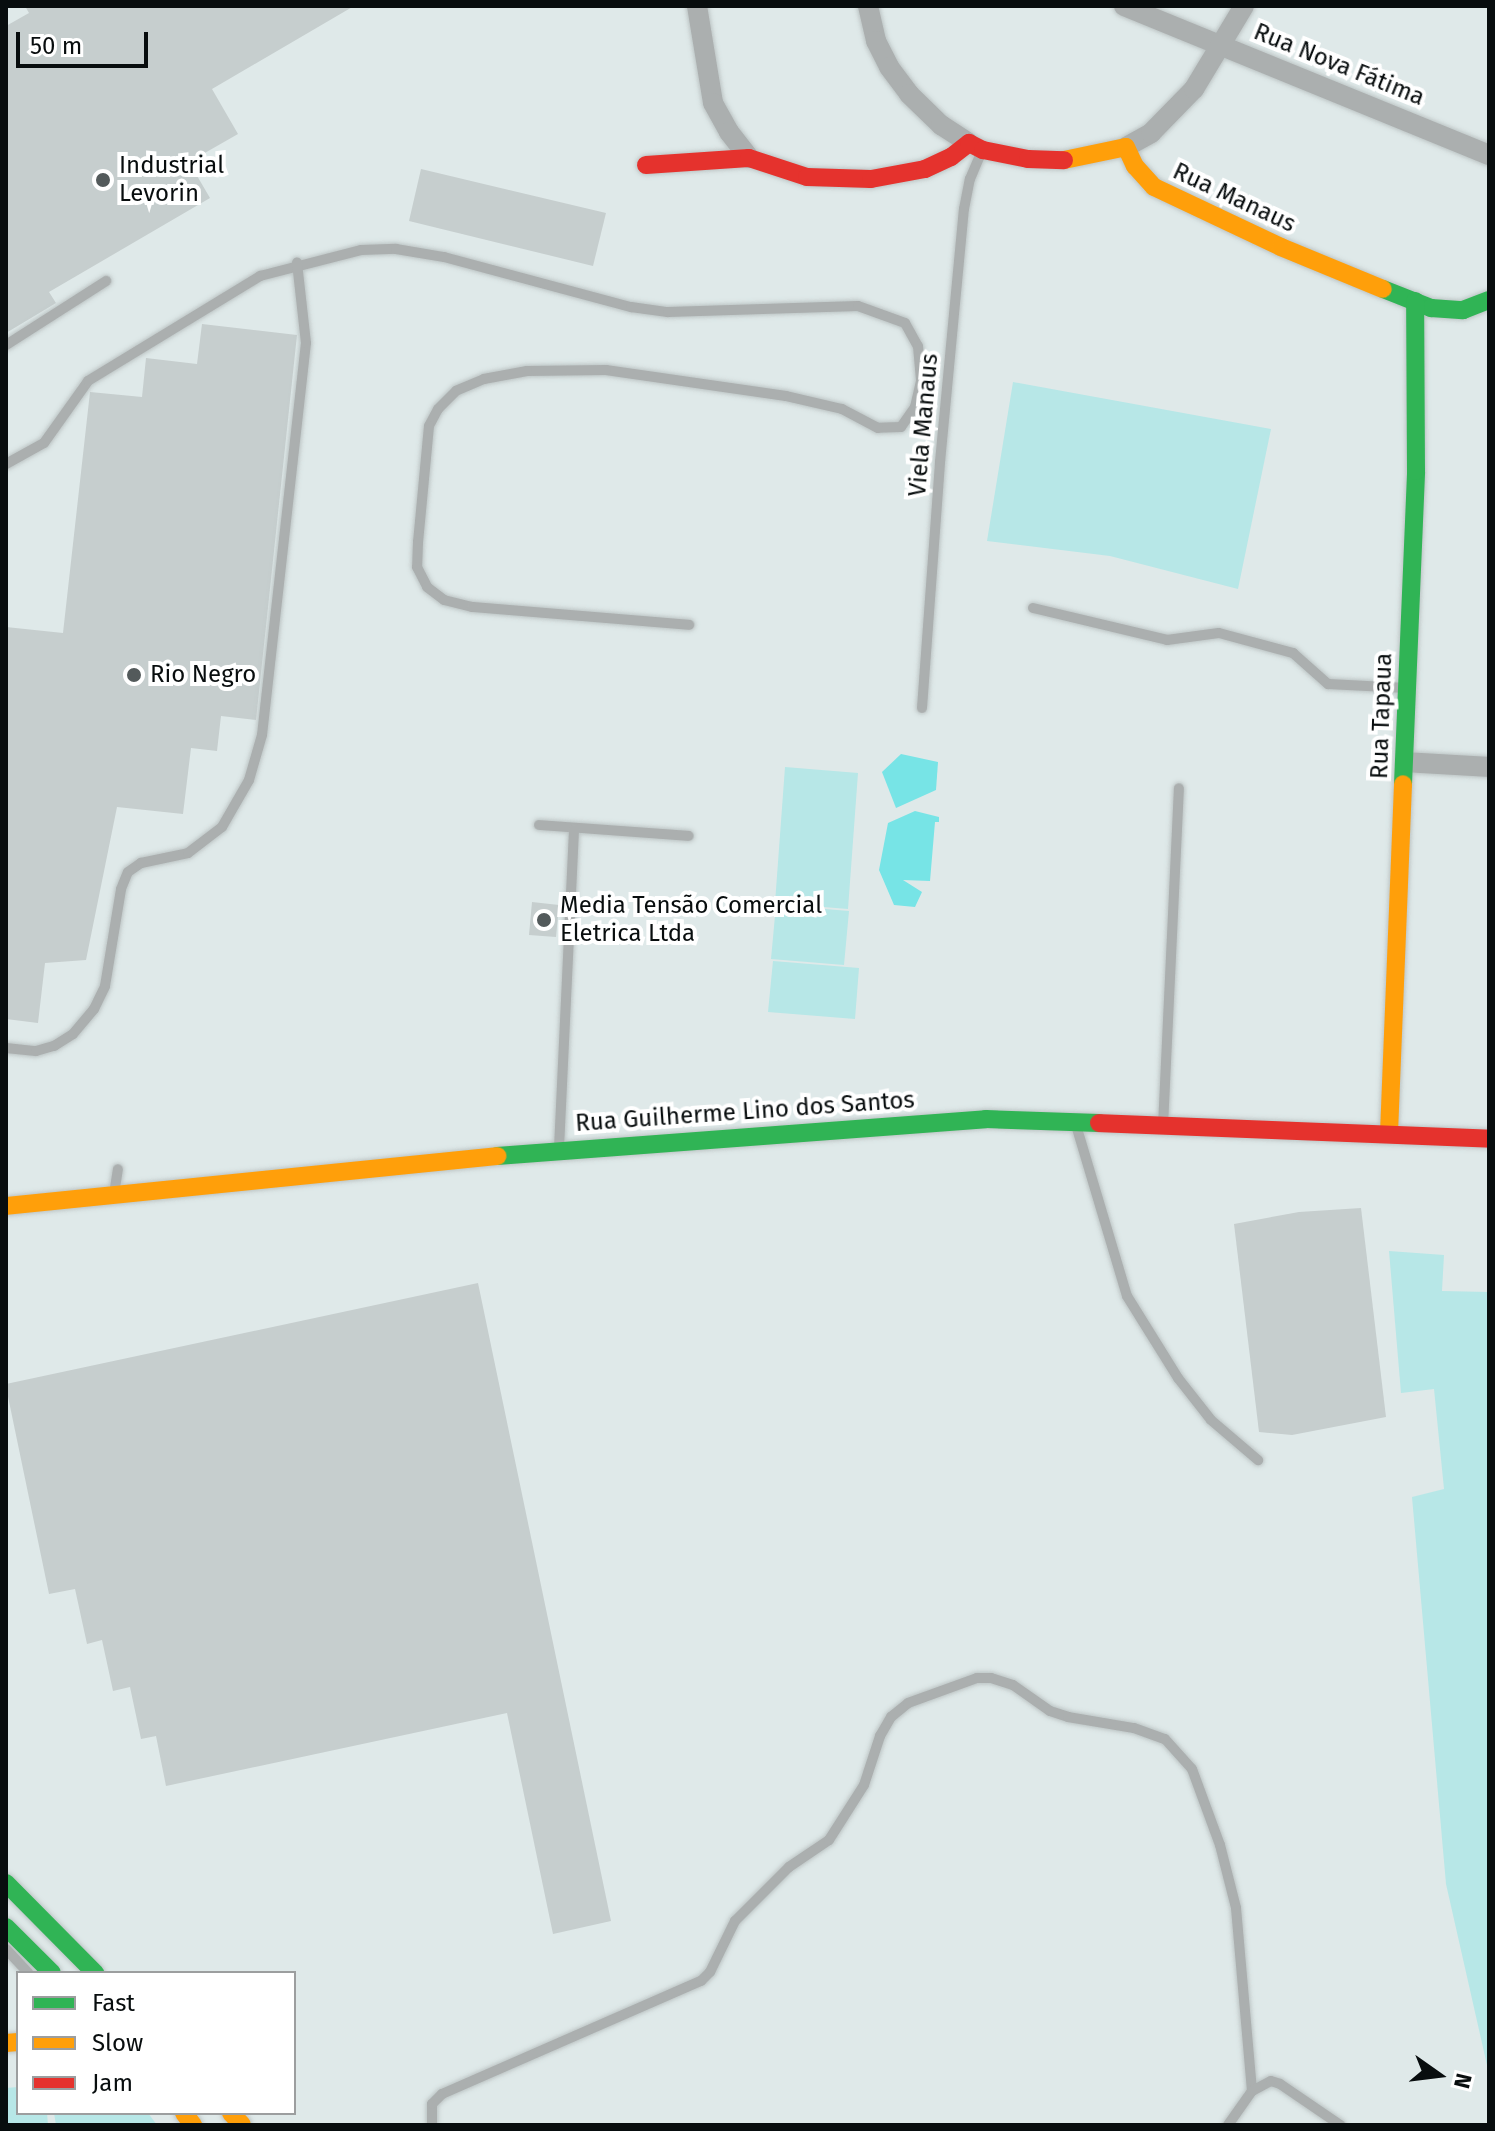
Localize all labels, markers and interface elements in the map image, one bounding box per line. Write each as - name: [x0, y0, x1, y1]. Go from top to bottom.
- scale bar: [20, 16, 152, 66]
- street label: Rua Nova Fátima: [1249, 18, 1429, 112]
- text: 50 m: [30, 32, 82, 60]
- place label: Industrial Levorin: [119, 152, 224, 208]
- street label: Rua Manaus: [1168, 157, 1300, 239]
- marker: Industrial Levorin: [94, 171, 112, 189]
- street label: Viela Manaus: [903, 352, 945, 498]
- street label: Rua Tapaua: [1365, 652, 1399, 780]
- place label: Rio Negro: [150, 661, 256, 689]
- marker: Rio Negro: [125, 666, 143, 684]
- place label: Media Tensão Comercial Eletrica Ltda: [560, 892, 822, 948]
- marker: Media Tensão Comercial Eletrica Ltda: [535, 911, 553, 929]
- street label: Rua Guilherme Lino dos Santos: [574, 1086, 916, 1138]
- legend: [16, 1971, 296, 2115]
- text: Fast: [92, 1989, 135, 2017]
- text: Slow: [92, 2029, 143, 2057]
- north arrow: [1399, 2035, 1479, 2115]
- text: Jam: [92, 2069, 133, 2097]
- text: N: [1448, 2071, 1478, 2091]

